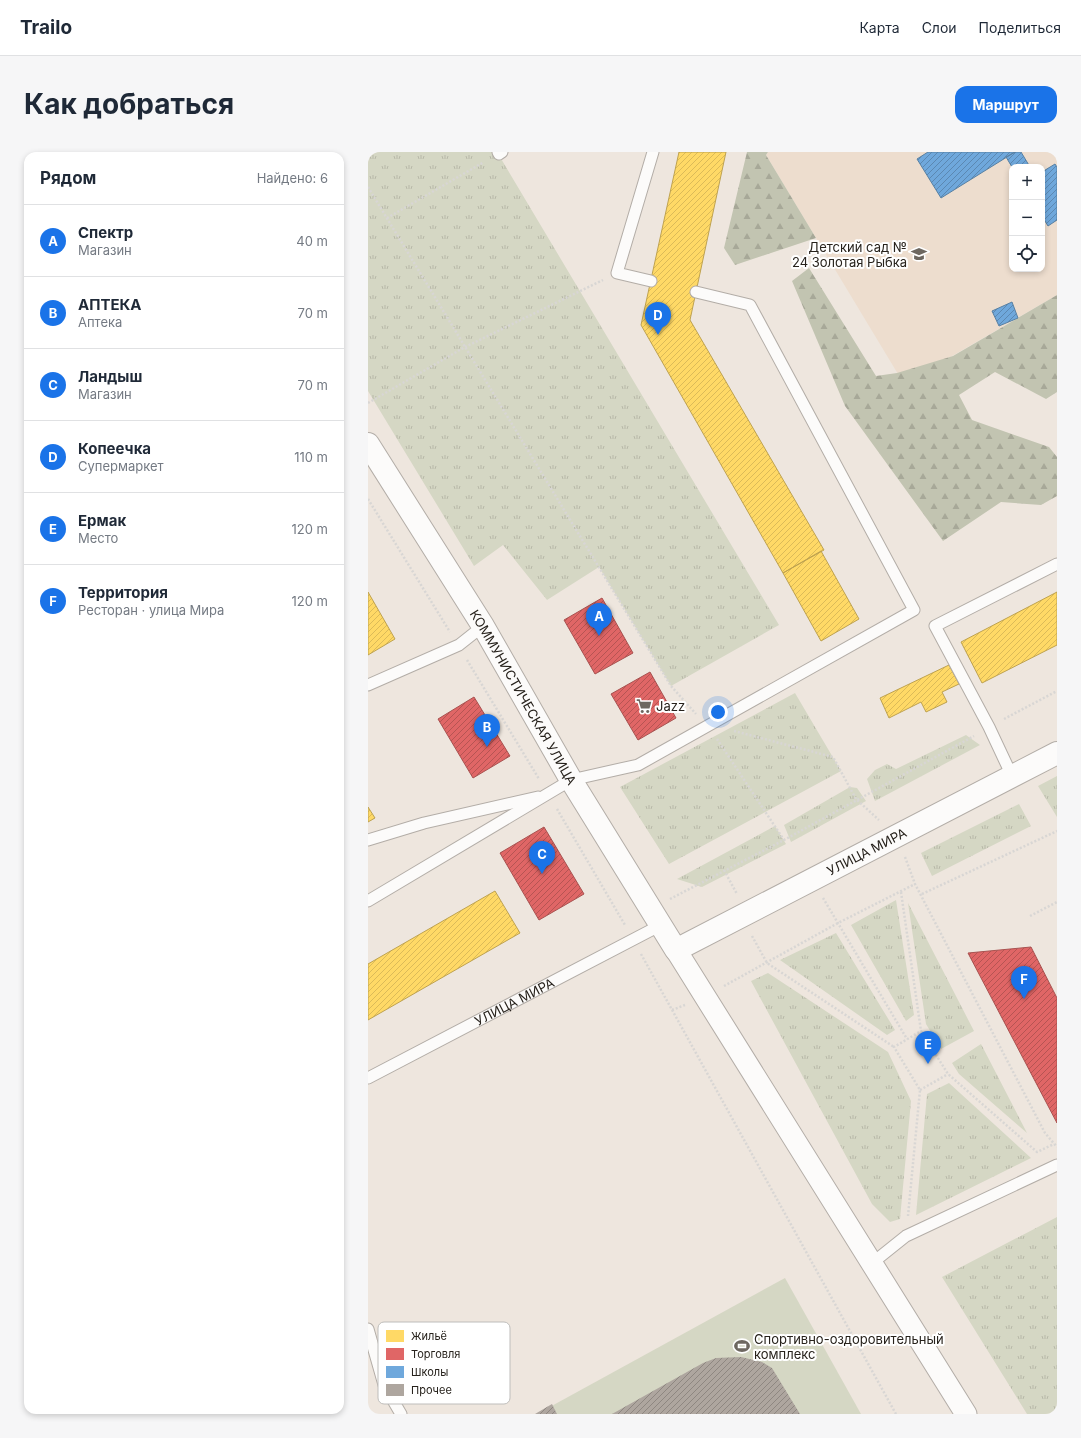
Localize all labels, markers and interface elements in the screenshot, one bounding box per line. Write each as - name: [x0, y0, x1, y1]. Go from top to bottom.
- text: Trailo: [20, 16, 72, 39]
- text: Карта: [859, 19, 900, 36]
- text: Слои: [922, 19, 957, 36]
- text: Поделиться: [979, 19, 1061, 36]
- button: Маршрут: [955, 86, 1057, 123]
- text: Как добраться: [24, 87, 234, 121]
- map controls: [1009, 164, 1045, 272]
- button: +: [1009, 164, 1045, 200]
- text: Рядом: [40, 168, 96, 188]
- text: Найдено: 6: [257, 170, 328, 186]
- button: −: [1009, 200, 1045, 236]
- text: Спектр: [78, 223, 133, 242]
- text: A: [48, 233, 58, 249]
- text: 40 m: [296, 233, 328, 249]
- button: locate: [1009, 236, 1045, 272]
- place label: Детский сад № 24 Золотая Рыбка: [792, 239, 907, 270]
- text: Магазин: [78, 242, 132, 258]
- school or university icon: Детский сад № 24 Золотая Рыбка: [910, 245, 928, 263]
- text: АПТЕКА: [78, 295, 142, 314]
- pin: D: [645, 302, 671, 335]
- text: B: [49, 305, 57, 321]
- text: 70 m: [298, 305, 328, 321]
- text: Аптека: [78, 314, 122, 330]
- text: Ландыш: [78, 367, 142, 386]
- text: C: [48, 377, 58, 393]
- text: 70 m: [298, 377, 328, 393]
- text: Магазин: [78, 386, 132, 402]
- text: Копеечка: [78, 439, 151, 458]
- text: D: [48, 449, 58, 465]
- text: 110 m: [294, 449, 328, 465]
- text: Супермаркет: [78, 458, 164, 474]
- text: Ермак: [78, 511, 126, 530]
- text: E: [49, 521, 57, 537]
- text: 120 m: [292, 521, 328, 537]
- text: Место: [78, 530, 118, 546]
- text: Территория: [78, 583, 168, 602]
- text: F: [49, 593, 57, 609]
- text: 120 m: [292, 593, 328, 609]
- text: Ресторан · улица Мира: [78, 602, 224, 618]
- pin: A: [586, 603, 612, 636]
- street label: КОММУНИСТИЧЕСКАЯ УЛИЦА: [467, 607, 580, 787]
- supermarket icon: Jazz: [635, 697, 653, 715]
- place label: Jazz: [656, 698, 685, 714]
- your location: [708, 702, 728, 722]
- pin: B: [474, 714, 500, 747]
- street label: УЛИЦА МИРА: [824, 824, 909, 879]
- pin: C: [529, 841, 555, 874]
- pin: F: [1011, 966, 1037, 999]
- street label: УЛИЦА МИРА: [472, 974, 557, 1029]
- pin: E: [915, 1031, 941, 1064]
- legend: [378, 1322, 510, 1404]
- text: Жильё: [411, 1329, 447, 1343]
- place label: Спортивно-оздоровительный комплекс: [754, 1331, 944, 1362]
- sports icon: Спортивно-оздоровительный комплекс: [733, 1337, 751, 1355]
- text: Торговля: [411, 1347, 460, 1361]
- text: Школы: [411, 1365, 448, 1379]
- text: Прочее: [411, 1383, 452, 1397]

